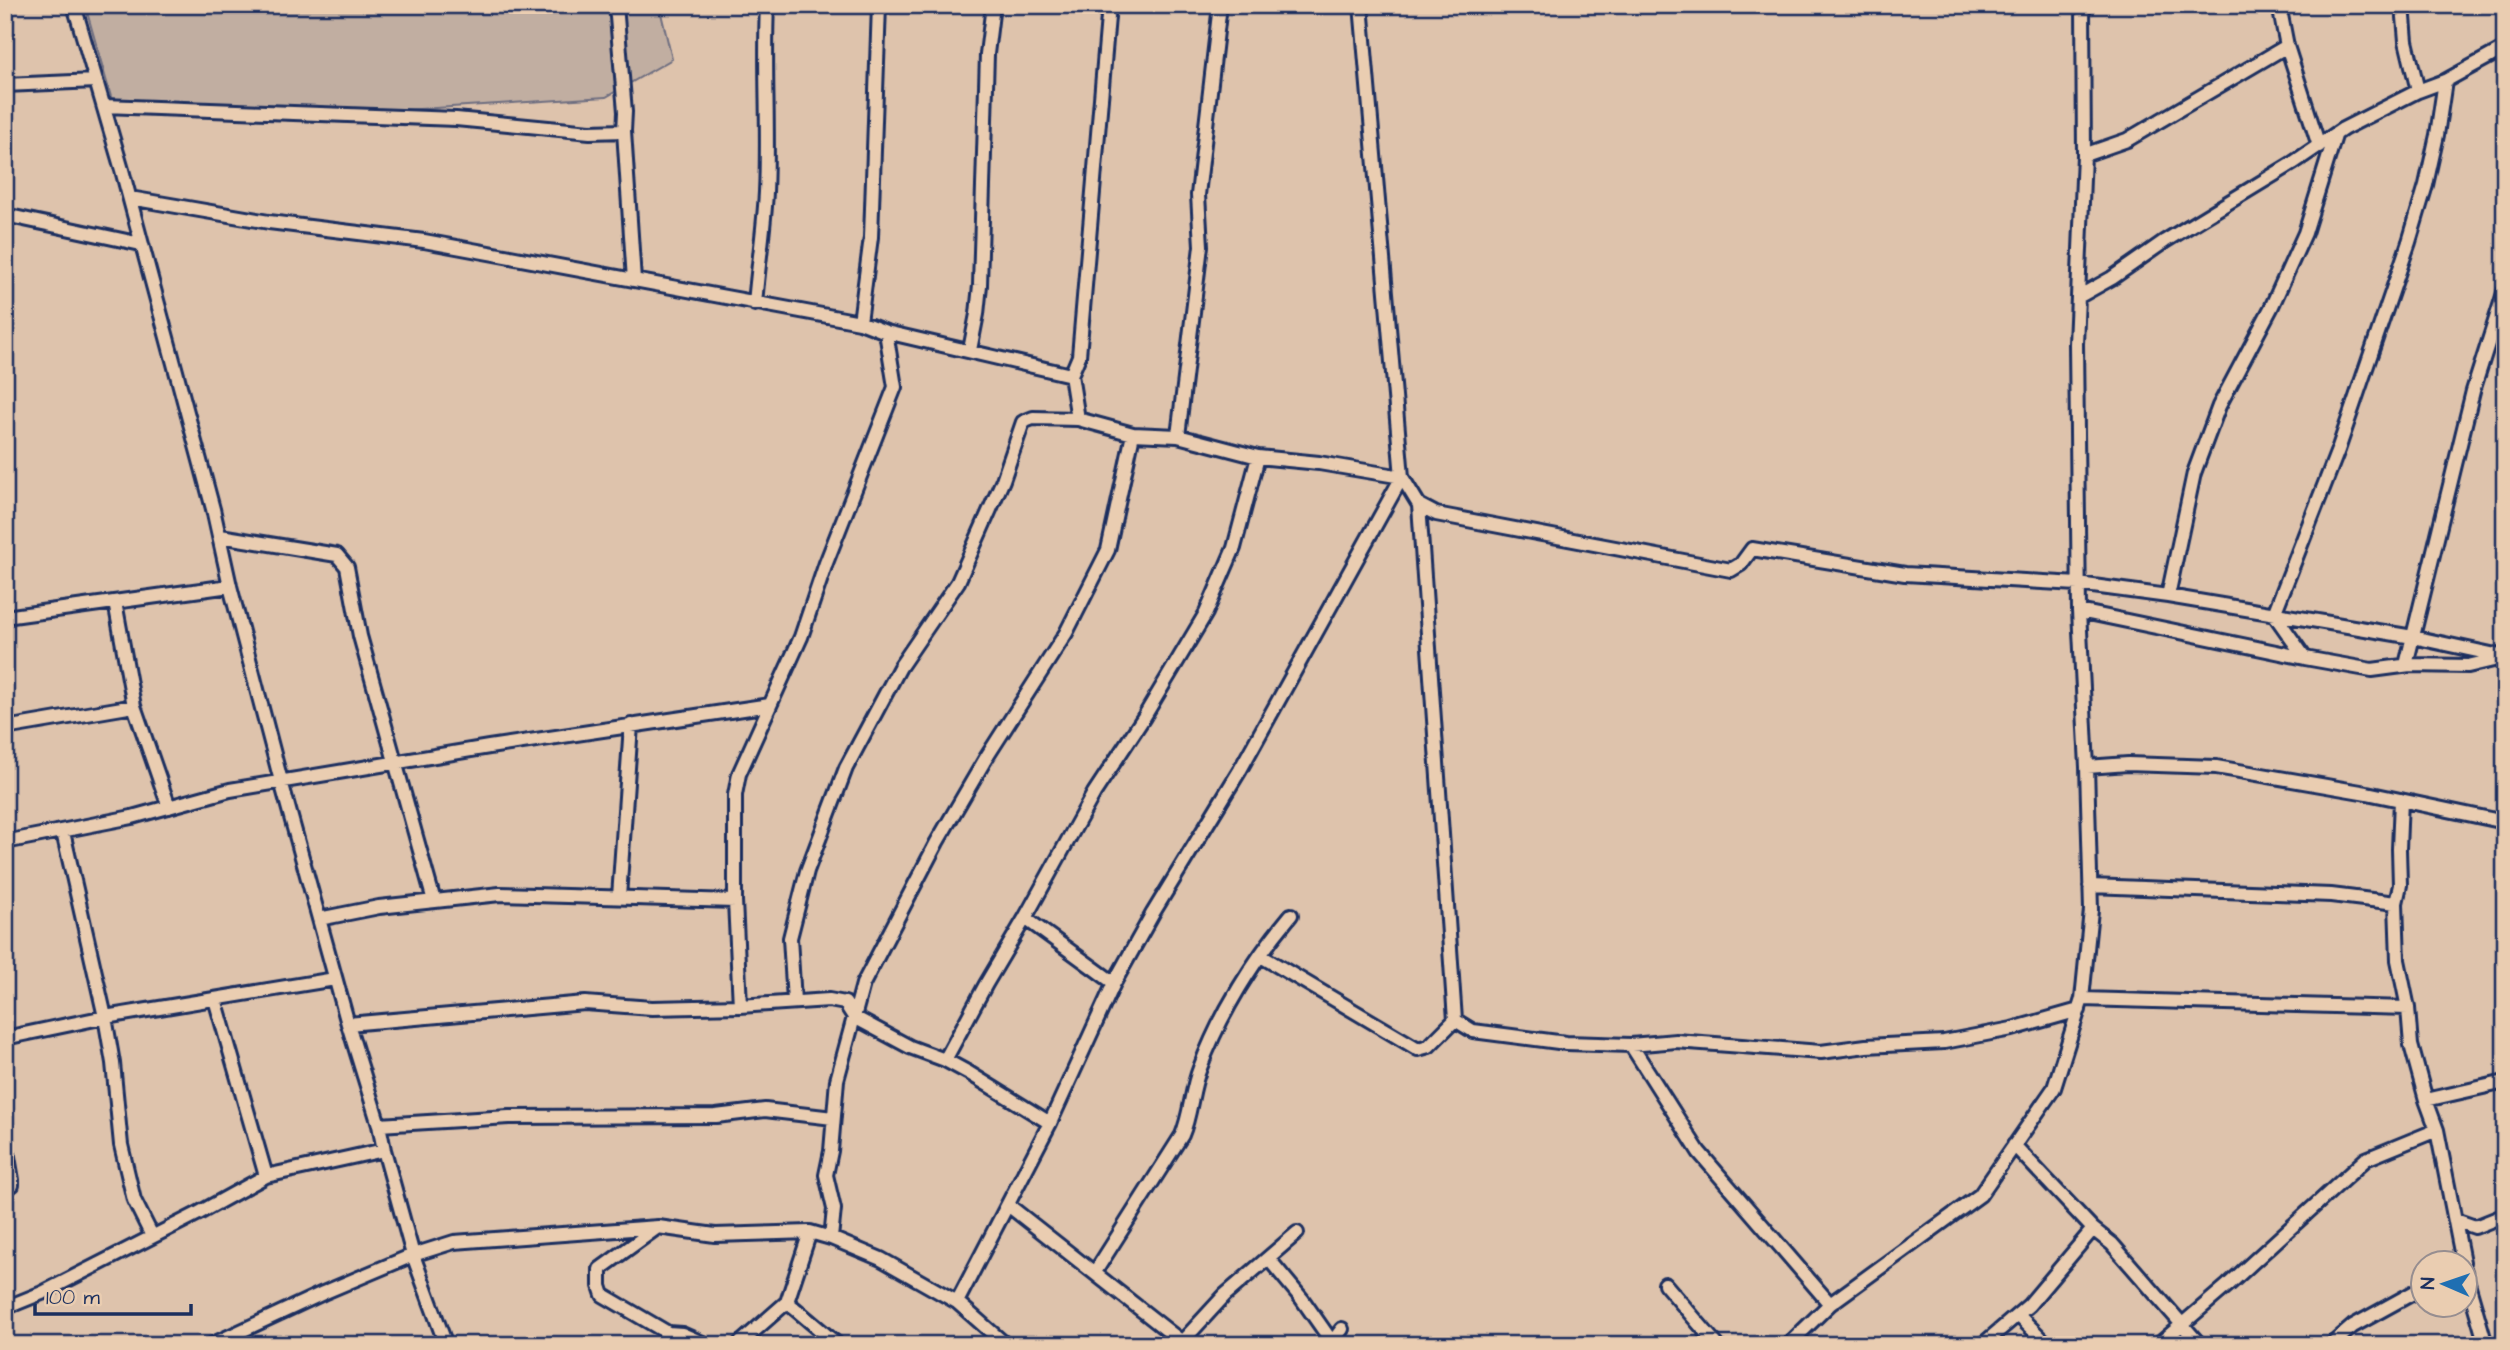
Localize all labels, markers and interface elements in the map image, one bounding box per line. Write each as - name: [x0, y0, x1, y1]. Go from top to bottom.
- north arrow: [2408, 1248, 2478, 1318]
- scale bar: [35, 1273, 191, 1317]
- text: N: [2415, 1277, 2442, 1290]
- text: 100 m: [46, 1283, 101, 1312]

